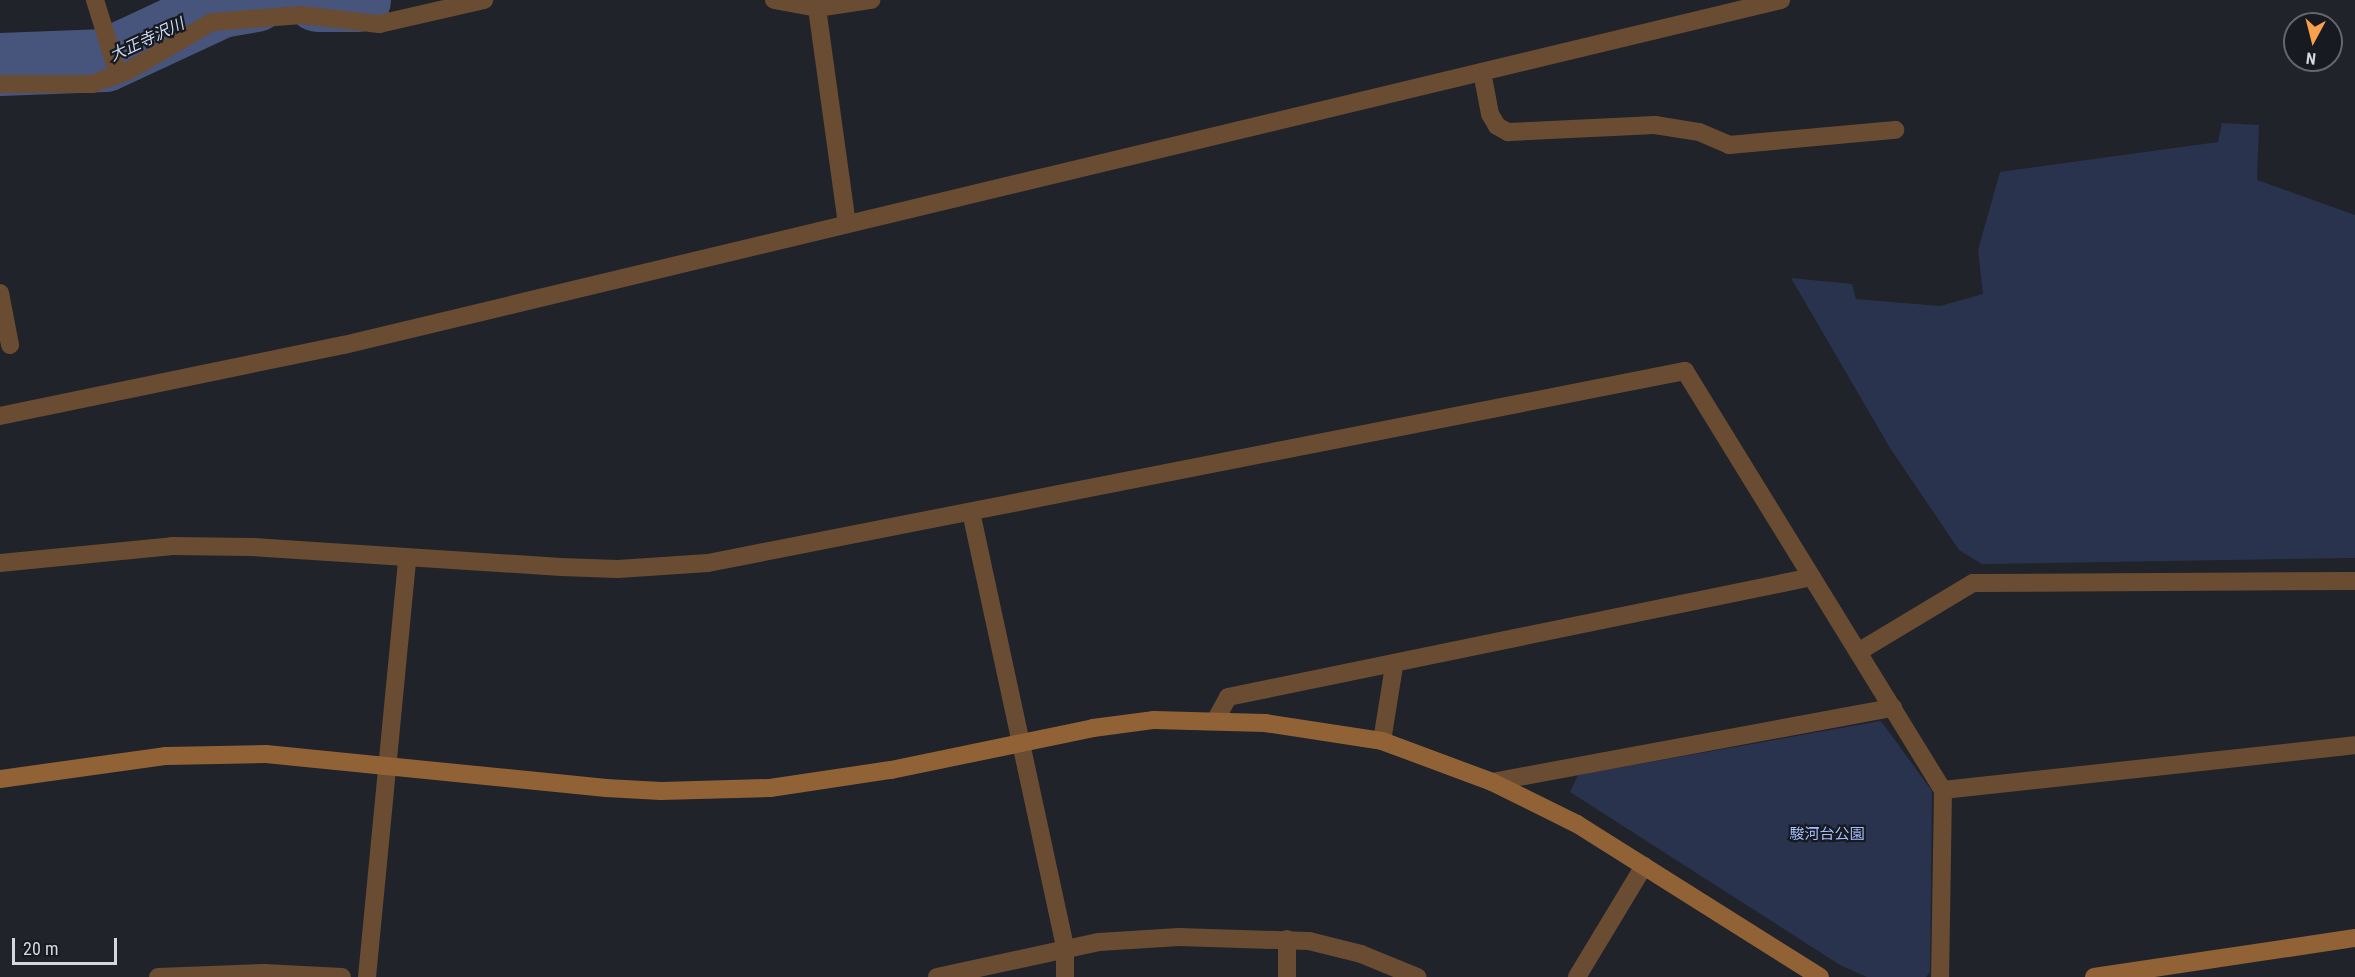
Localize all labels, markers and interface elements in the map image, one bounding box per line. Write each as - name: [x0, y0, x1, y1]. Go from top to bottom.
- north arrow: [2283, 12, 2343, 72]
- water label: 大正寺沢川: [107, 14, 187, 66]
- text: N: [2305, 48, 2317, 68]
- park label: 駿河台公園: [1790, 826, 1864, 844]
- scale bar: [15, 926, 120, 964]
- text: 20 m: [23, 938, 58, 959]

